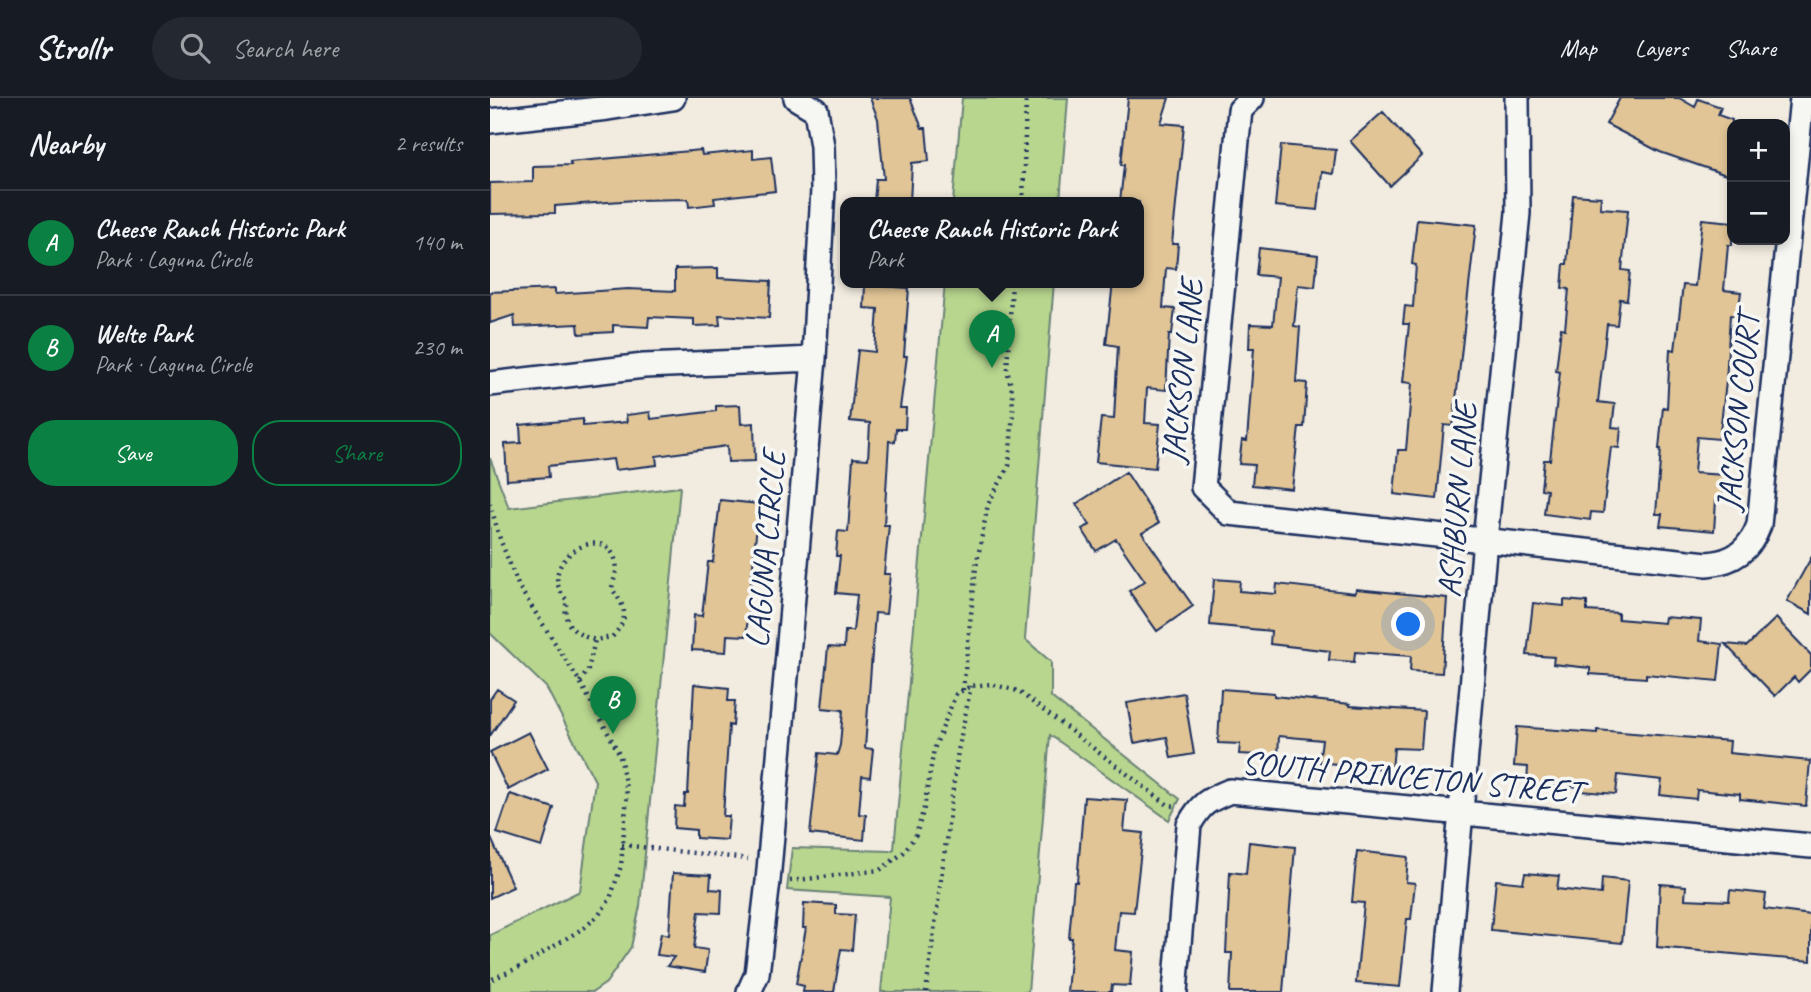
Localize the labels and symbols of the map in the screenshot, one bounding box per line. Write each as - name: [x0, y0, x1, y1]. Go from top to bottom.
- street label: JACKSON LANE: [1151, 273, 1213, 467]
- street label: JACKSON COURT: [1707, 304, 1770, 515]
- pin: A: [969, 310, 1015, 368]
- street label: ASHBURN LANE: [1428, 397, 1487, 599]
- street label: LAGUNA CIRCLE: [735, 445, 795, 649]
- your location: [1391, 607, 1425, 641]
- pin: B: [590, 676, 636, 734]
- street label: SOUTH PRINCETON STREET: [1240, 741, 1591, 813]

